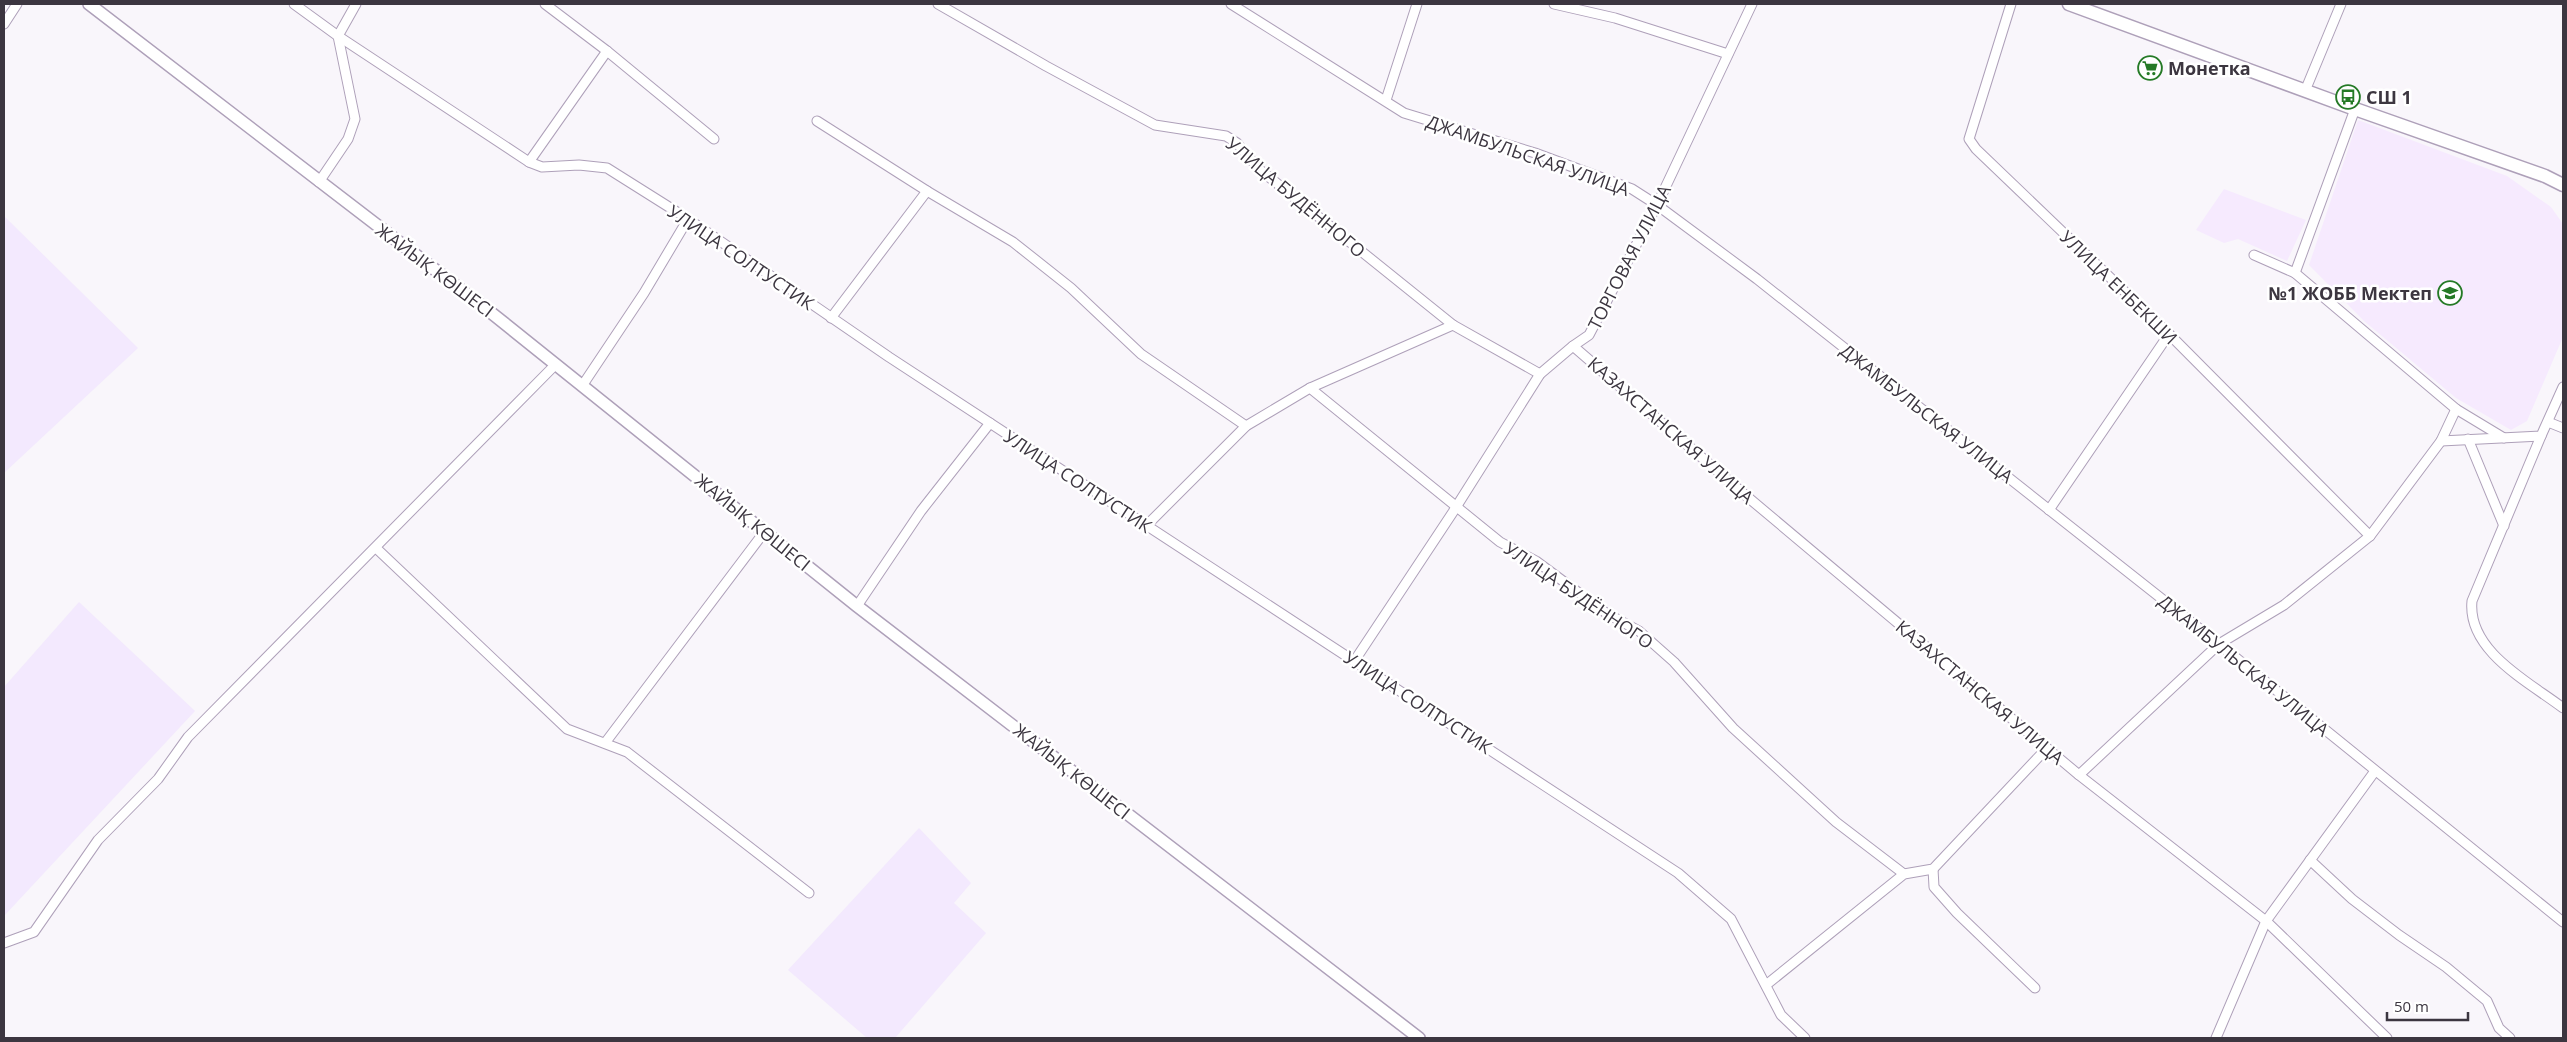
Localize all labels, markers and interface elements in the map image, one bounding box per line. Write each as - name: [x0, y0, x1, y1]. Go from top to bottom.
- supermarket icon: Монетка: [2137, 55, 2163, 81]
- place label: Монетка: [2168, 56, 2251, 80]
- bus stop icon: СШ 1: [2335, 84, 2361, 110]
- place label: СШ 1: [2366, 85, 2412, 109]
- street label: ДЖАМБУЛЬСКАЯ УЛИЦА: [1423, 109, 1633, 201]
- street label: УЛИЦА БУДЁННОГО: [1221, 132, 1371, 262]
- street label: ТОРГОВАЯ УЛИЦА: [1582, 180, 1676, 333]
- street label: УЛИЦА СОЛТУСТИК: [663, 199, 819, 315]
- street label: ЖАЙЫҚ КӨШЕСІ: [371, 218, 499, 322]
- street label: УЛИЦА ЕНБЕКШИ: [2055, 225, 2183, 349]
- school or university icon: №1 ЖОББ Мектеп: [2437, 280, 2463, 306]
- place label: №1 ЖОББ Мектеп: [2269, 281, 2432, 305]
- street label: ДЖАМБУЛЬСКАЯ УЛИЦА: [1836, 338, 2019, 488]
- street label: КАЗАХСТАНСКАЯ УЛИЦА: [1583, 351, 1759, 509]
- street label: УЛИЦА СОЛТУСТИК: [999, 424, 1157, 538]
- street label: ЖАЙЫҚ КӨШЕСІ: [690, 468, 816, 576]
- street label: УЛИЦА БУДЁННОГО: [1500, 536, 1658, 654]
- street label: ДЖАМБУЛЬСКАЯ УЛИЦА: [2154, 589, 2335, 742]
- street label: КАЗАХСТАНСКАЯ УЛИЦА: [1891, 615, 2070, 770]
- street label: УЛИЦА СОЛТУСТИК: [1339, 645, 1497, 759]
- street label: ЖАЙЫҚ КӨШЕСІ: [1009, 718, 1135, 824]
- scale bar: [2387, 990, 2468, 1022]
- text: 50 m: [2394, 996, 2429, 1016]

